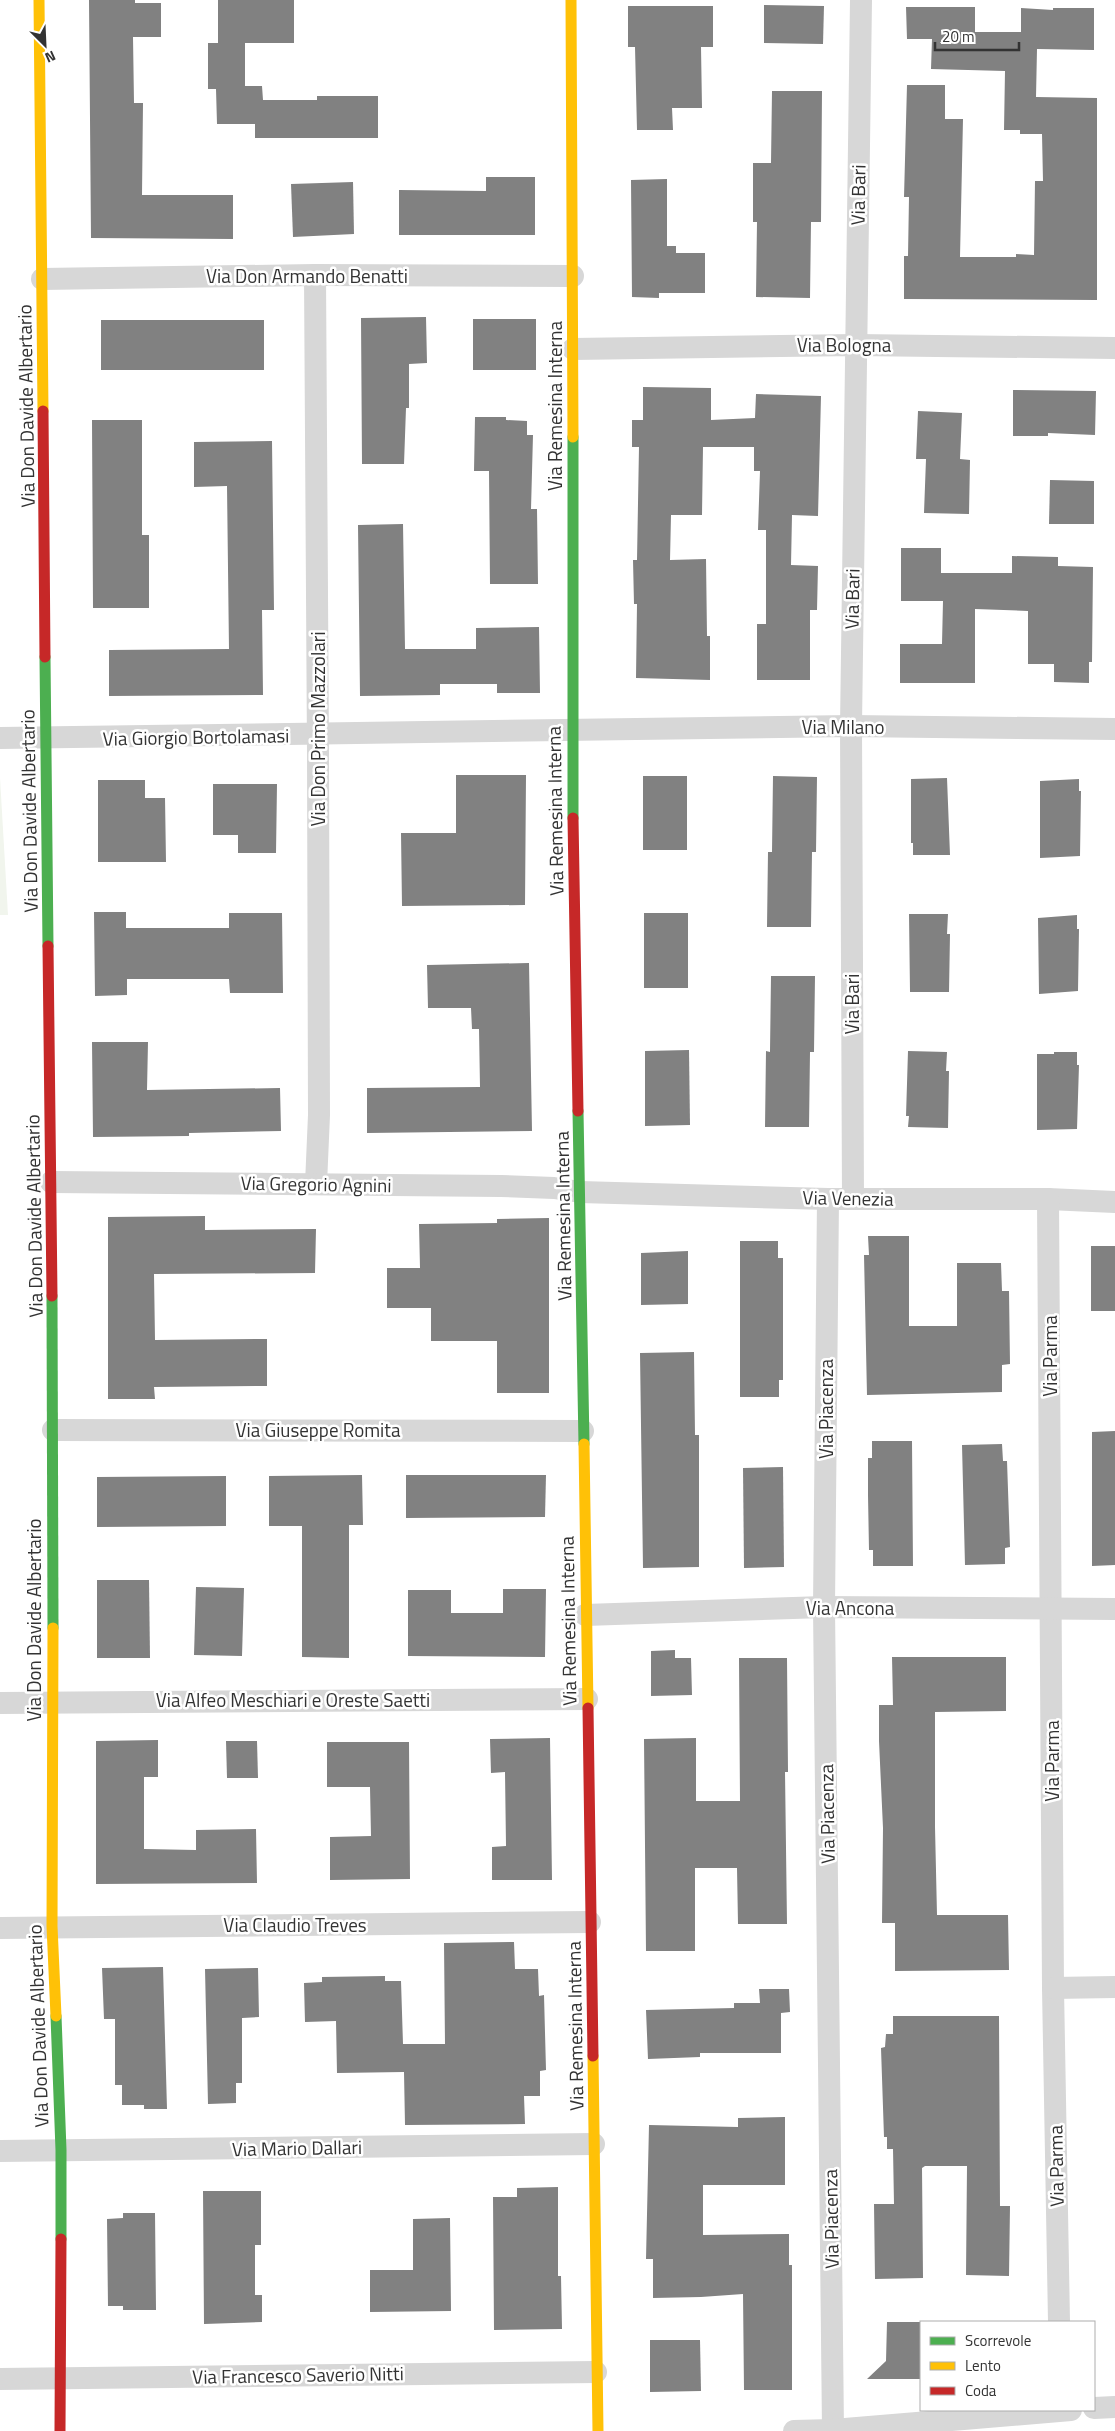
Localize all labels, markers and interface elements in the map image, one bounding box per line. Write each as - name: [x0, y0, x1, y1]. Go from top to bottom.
- north arrow: [20, 20, 70, 70]
- scale bar: [935, 20, 1019, 52]
- text: 20 m: [942, 25, 975, 48]
- text: N: [42, 46, 59, 69]
- street label: Via Bari: [842, 164, 873, 226]
- street label: Via Don Armando Benatti: [206, 261, 408, 290]
- street label: Via Don Davide Albertario: [9, 304, 42, 508]
- street label: Via Remesina Interna: [540, 321, 569, 491]
- street label: Via Bologna: [797, 330, 892, 359]
- street label: Via Bari: [836, 568, 867, 630]
- street label: Via Don Primo Mazzolari: [303, 631, 332, 827]
- street label: Via Don Davide Albertario: [12, 709, 45, 913]
- street label: Via Milano: [801, 712, 885, 741]
- street label: Via Giorgio Bortolamasi: [102, 720, 290, 753]
- street label: Via Remesina Interna: [539, 725, 570, 896]
- street label: Via Bari: [837, 974, 866, 1034]
- street label: Via Don Davide Albertario: [17, 1114, 50, 1318]
- street label: Via Remesina Interna: [547, 1130, 578, 1301]
- street label: Via Gregorio Agnini: [240, 1168, 392, 1199]
- street label: Via Venezia: [802, 1182, 894, 1213]
- street label: Via Parma: [1035, 1315, 1064, 1397]
- street label: Via Piacenza: [811, 1359, 840, 1459]
- street label: Via Giuseppe Romita: [236, 1415, 401, 1444]
- street label: Via Don Davide Albertario: [19, 1518, 48, 1722]
- street label: Via Remesina Interna: [552, 1535, 583, 1706]
- street label: Via Ancona: [806, 1593, 895, 1622]
- street label: Via Alfeo Meschiari e Oreste Saetti: [156, 1685, 430, 1714]
- street label: Via Parma: [1037, 1720, 1066, 1802]
- street label: Via Piacenza: [811, 1763, 842, 1864]
- street label: Via Claudio Treves: [223, 1910, 367, 1939]
- street label: Via Don Davide Albertario: [19, 1924, 56, 2128]
- street label: Via Remesina Interna: [559, 1940, 590, 2111]
- street label: Via Parma: [1040, 2124, 1071, 2207]
- street label: Via Mario Dallari: [232, 2132, 362, 2163]
- street label: Via Piacenza: [815, 2168, 846, 2269]
- legend: [920, 2321, 1095, 2411]
- text: Scorrevole: [965, 2329, 1031, 2352]
- text: Lento: [965, 2354, 1001, 2377]
- street label: Via Francesco Saverio Nitti: [192, 2358, 404, 2391]
- text: Coda: [965, 2379, 997, 2402]

